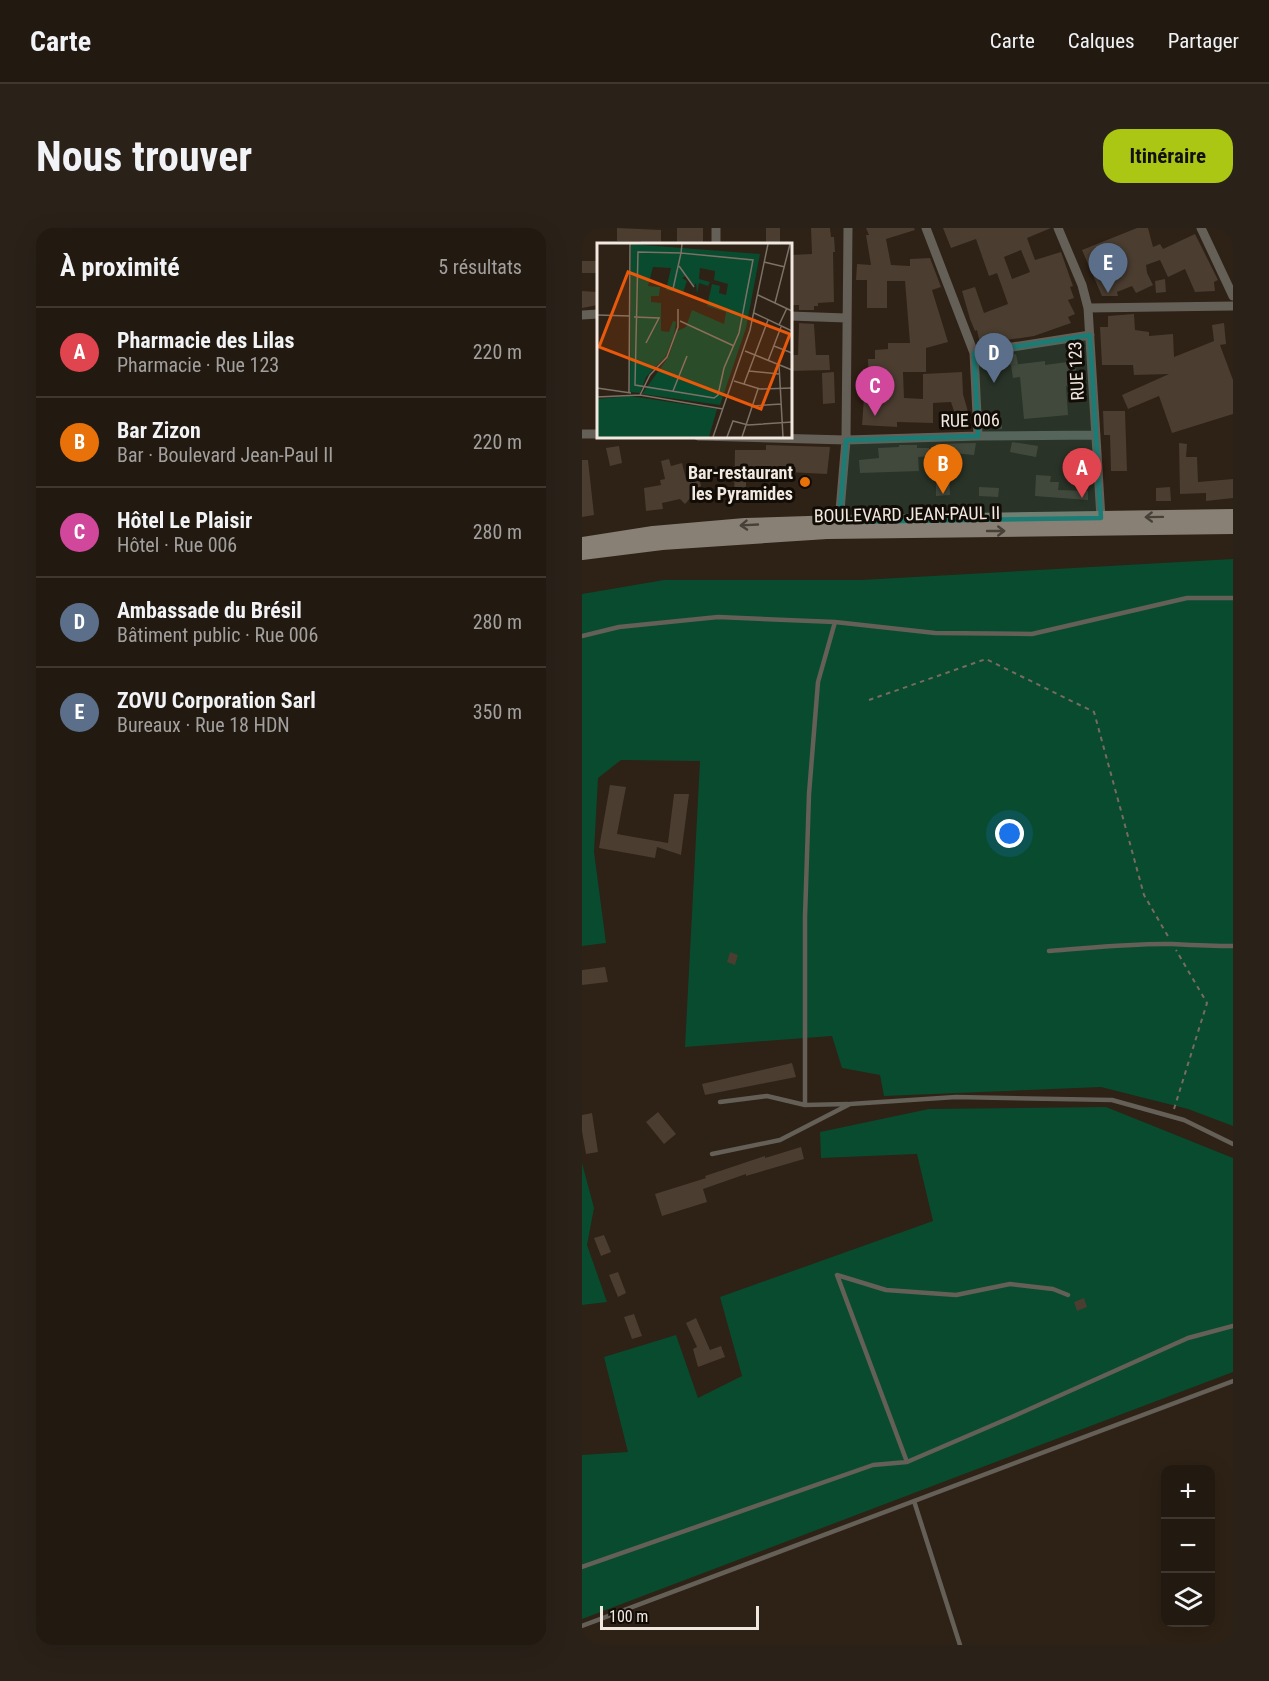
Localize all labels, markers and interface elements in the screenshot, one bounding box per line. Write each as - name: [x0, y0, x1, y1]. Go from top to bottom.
- text: Carte: [30, 25, 91, 58]
- text: Carte: [990, 29, 1035, 53]
- text: Calques: [1068, 29, 1135, 53]
- text: Partager: [1168, 29, 1239, 53]
- button: Itinéraire: [1103, 129, 1233, 183]
- text: Nous trouver: [36, 132, 252, 181]
- inset map: [597, 243, 792, 438]
- pin: E: [1088, 244, 1128, 293]
- text: À proximité: [60, 252, 180, 282]
- text: 5 résultats: [438, 255, 522, 279]
- text: Pharmacie des Lilas: [117, 328, 294, 353]
- pin: D: [974, 334, 1014, 383]
- text: A: [74, 340, 85, 364]
- text: 220 m: [473, 340, 522, 364]
- street label: RUE 123: [1064, 341, 1088, 401]
- text: Pharmacie · Rue 123: [117, 353, 279, 377]
- pin: C: [856, 366, 894, 416]
- street label: RUE 006: [940, 409, 1000, 431]
- text: Bar Zizon: [117, 418, 201, 443]
- text: B: [74, 430, 85, 454]
- text: 220 m: [473, 430, 522, 454]
- text: Bar · Boulevard Jean-Paul II: [117, 443, 333, 467]
- pin: B: [924, 444, 962, 494]
- pin: A: [1062, 448, 1102, 498]
- place label: Bar-restaurant les Pyramides: [688, 462, 793, 504]
- marker: Bar-restaurant les Pyramides: [798, 475, 812, 489]
- street label: BOULEVARD JEAN-PAUL II: [814, 502, 1000, 526]
- text: Hôtel Le Plaisir: [117, 508, 252, 533]
- one-way arrow: [1144, 511, 1164, 523]
- text: C: [74, 520, 85, 544]
- text: 280 m: [473, 520, 522, 544]
- one-way arrow: [739, 520, 759, 531]
- one-way arrow: [986, 525, 1006, 537]
- text: Hôtel · Rue 006: [117, 533, 237, 557]
- text: Ambassade du Brésil: [117, 598, 302, 623]
- text: D: [74, 610, 85, 634]
- text: 280 m: [473, 610, 522, 634]
- text: Bâtiment public · Rue 006: [117, 623, 318, 647]
- text: ZOVU Corporation Sarl: [117, 688, 316, 713]
- text: E: [75, 700, 84, 724]
- text: 350 m: [473, 700, 522, 724]
- text: Bureaux · Rue 18 HDN: [117, 713, 290, 737]
- your location: [995, 819, 1024, 848]
- map controls: [1161, 1465, 1215, 1627]
- button: +: [1161, 1465, 1215, 1519]
- button: −: [1161, 1519, 1215, 1573]
- button: layers: [1161, 1573, 1215, 1627]
- scale bar: [600, 1603, 759, 1630]
- text: 100 m: [609, 1607, 648, 1626]

